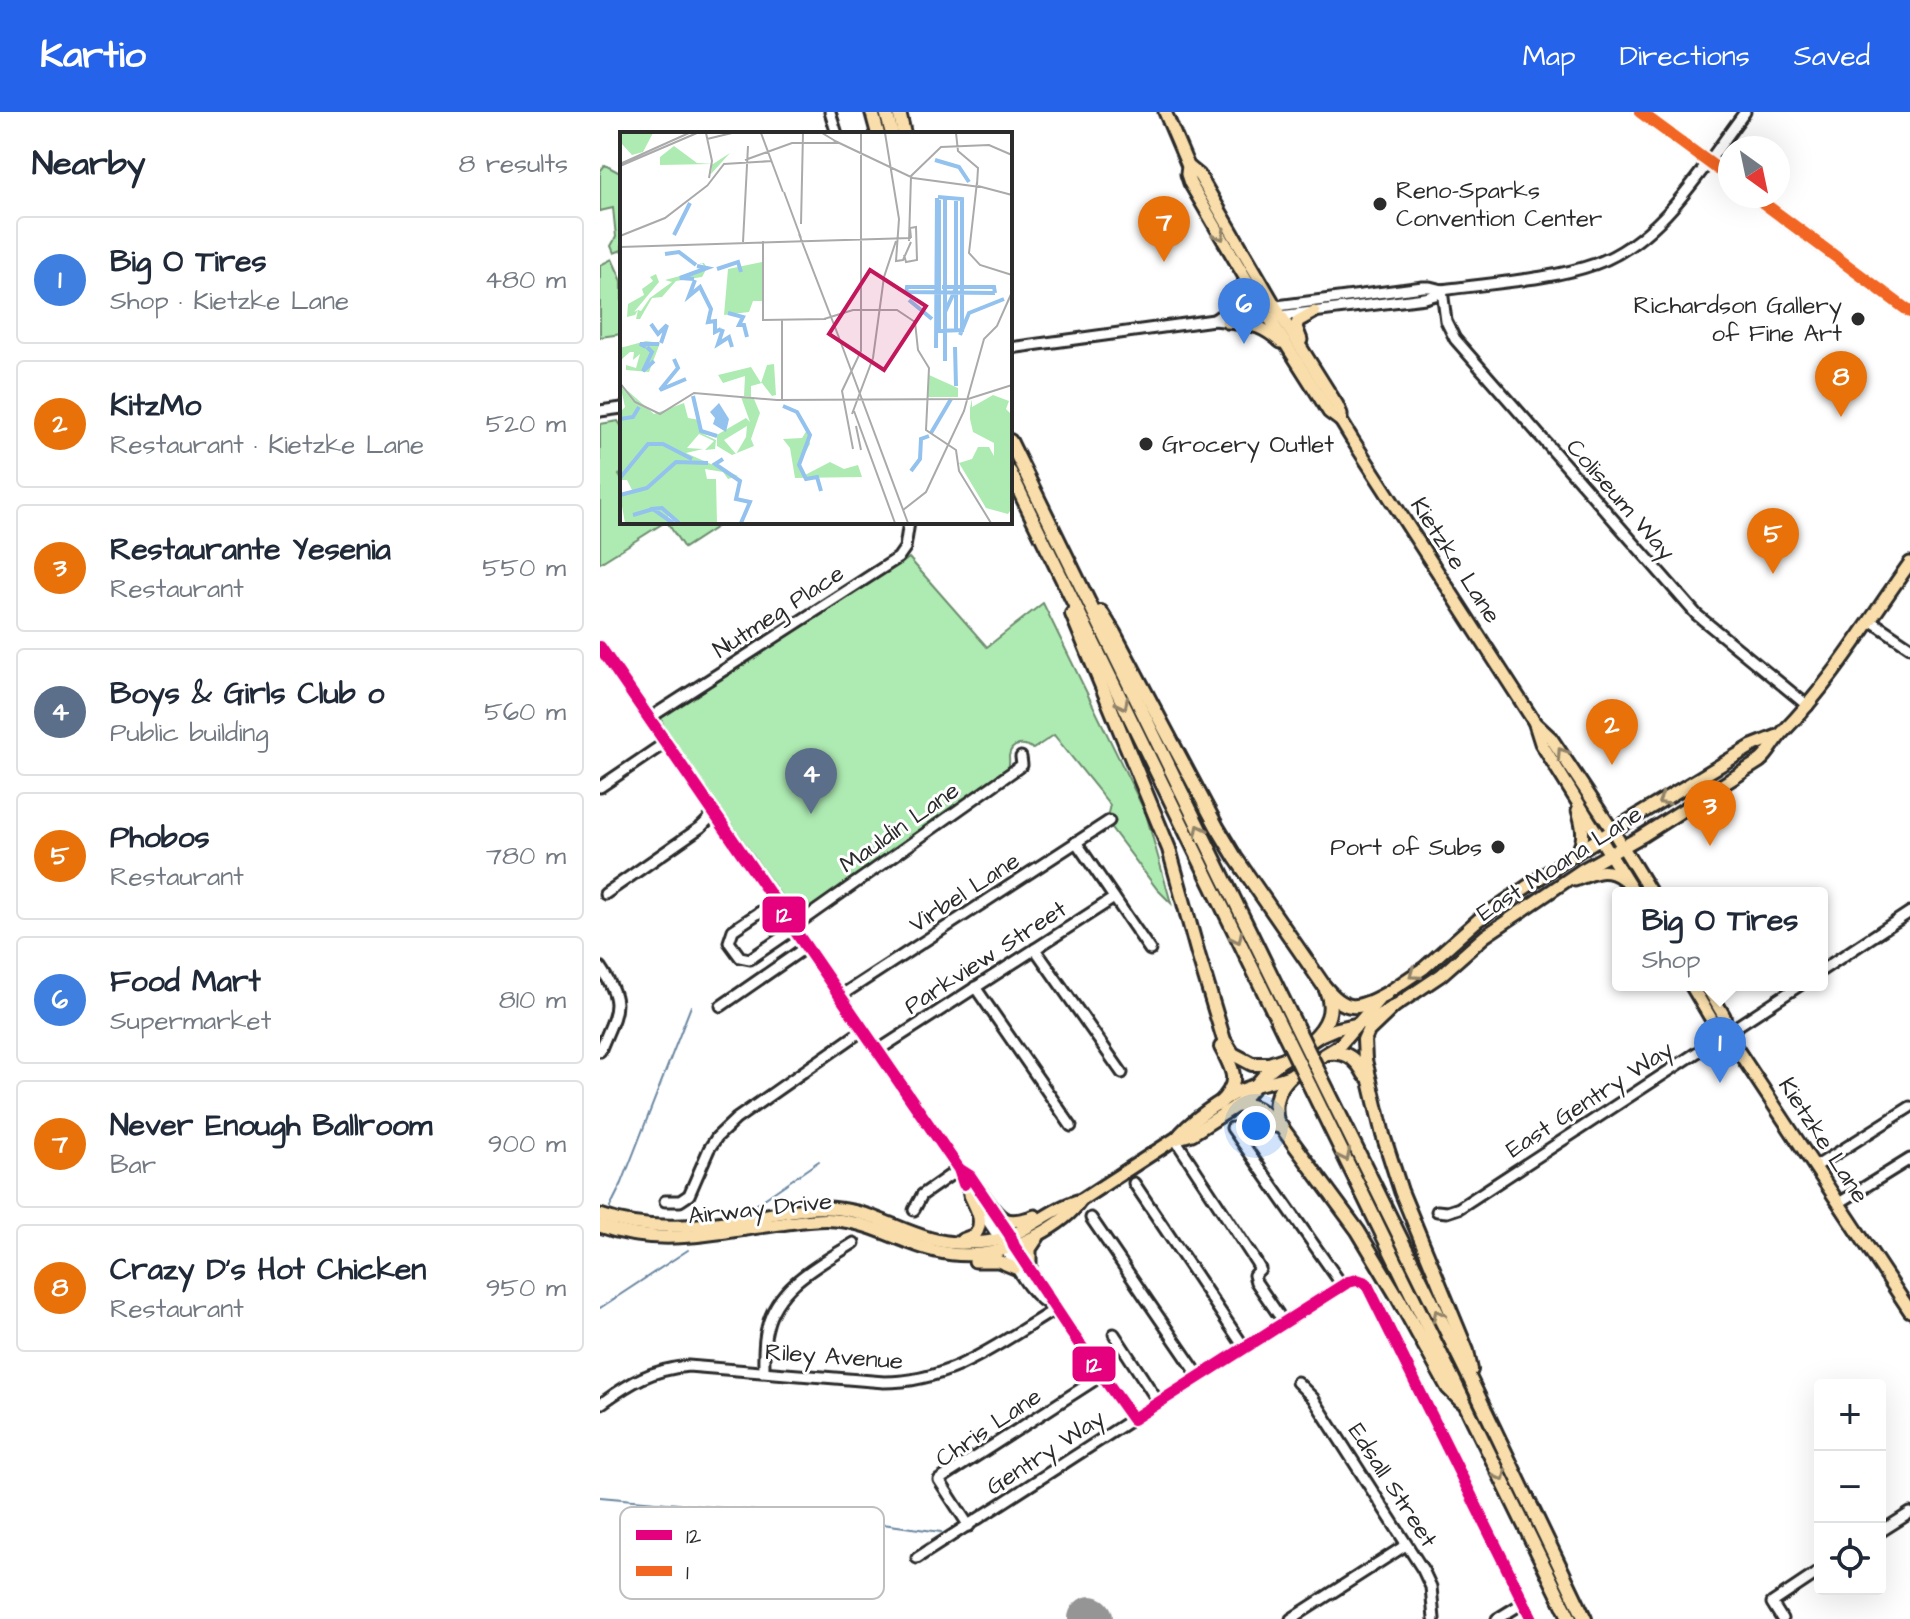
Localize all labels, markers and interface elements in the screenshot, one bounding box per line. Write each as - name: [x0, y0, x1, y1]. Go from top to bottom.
- text: Kartio: [40, 30, 146, 82]
- text: Map: [1523, 37, 1576, 76]
- text: Directions: [1620, 37, 1750, 76]
- text: Saved: [1794, 37, 1870, 76]
- inset map: [620, 132, 1012, 524]
- north arrow: [1718, 136, 1790, 208]
- text: Nearby: [32, 140, 146, 188]
- text: 8 results: [458, 146, 568, 182]
- place label: Reno-Sparks Convention Center: [1396, 174, 1602, 236]
- marker: Reno-Sparks Convention Center: [1371, 195, 1389, 213]
- pin: 7: [1138, 196, 1190, 262]
- one-way arrow: [1210, 226, 1226, 241]
- text: Big O Tires: [110, 241, 267, 283]
- text: 1: [58, 262, 62, 298]
- text: 480 m: [484, 262, 566, 298]
- pin: 6: [1218, 278, 1270, 344]
- text: Shop · Kietzke Lane: [110, 283, 349, 319]
- place label: Richardson Gallery of Fine Art: [1634, 289, 1842, 351]
- marker: Richardson Gallery of Fine Art: [1849, 310, 1867, 328]
- pin: 8: [1815, 351, 1867, 417]
- text: KitzMo: [110, 385, 201, 427]
- text: 2: [53, 406, 67, 442]
- text: 520 m: [486, 406, 566, 442]
- text: Restaurant · Kietzke Lane: [110, 427, 424, 463]
- place label: Grocery Outlet: [1162, 428, 1334, 463]
- street label: Coliseum Way: [1557, 431, 1683, 569]
- marker: Grocery Outlet: [1137, 435, 1155, 453]
- street label: Kietzke Lane: [1402, 491, 1509, 630]
- pin: 5: [1747, 508, 1799, 574]
- text: Restaurante Yesenia: [110, 529, 391, 571]
- text: 3: [53, 550, 67, 586]
- text: 550 m: [482, 550, 566, 586]
- street label: Nutmeg Place: [706, 557, 851, 668]
- text: Restaurant: [110, 571, 244, 607]
- text: Boys & Girls Club o: [110, 673, 384, 715]
- text: 4: [51, 694, 69, 730]
- text: 560 m: [484, 694, 566, 730]
- one-way arrow: [1113, 696, 1129, 710]
- pin: 2: [1586, 699, 1638, 765]
- text: Public building: [110, 715, 269, 751]
- pin: 4: [785, 748, 837, 814]
- one-way arrow: [1556, 748, 1571, 762]
- street label: Mauldin Lane: [833, 774, 966, 882]
- pin: 3: [1684, 780, 1736, 846]
- one-way arrow: [1657, 791, 1672, 806]
- street label: East Moana Lane: [1470, 798, 1649, 930]
- text: Phobos: [110, 817, 210, 859]
- one-way arrow: [1195, 824, 1210, 839]
- place label: Port of Subs: [1330, 831, 1482, 865]
- text: 5: [51, 838, 69, 874]
- text: 780 m: [486, 838, 566, 874]
- marker: Port of Subs: [1489, 838, 1507, 856]
- street label: Virbel Lane: [903, 844, 1026, 941]
- text: Restaurant: [110, 859, 244, 895]
- popup: [1612, 887, 1828, 991]
- street label: Parkview Street: [898, 892, 1074, 1023]
- line badge: 12: [761, 895, 807, 934]
- text: 12: [776, 900, 792, 931]
- text: Big O Tires: [1642, 900, 1798, 942]
- one-way arrow: [1227, 929, 1243, 944]
- text: Shop: [1642, 942, 1700, 978]
- text: Food Mart: [110, 961, 261, 1003]
- one-way arrow: [1408, 965, 1423, 979]
- text: 6: [52, 982, 68, 1018]
- text: 810 m: [499, 982, 566, 1018]
- text: Supermarket: [110, 1003, 271, 1039]
- pin: 1: [1694, 1017, 1746, 1083]
- street label: East Gentry Way: [1499, 1033, 1680, 1168]
- street label: Kietzke Lane: [1770, 1071, 1877, 1210]
- text: Never Enough Ballroom: [110, 1105, 432, 1147]
- your location: [1236, 1106, 1276, 1146]
- text: 7: [52, 1126, 68, 1162]
- text: 900 m: [488, 1126, 566, 1162]
- text: Bar: [110, 1147, 156, 1183]
- one-way arrow: [1335, 1148, 1351, 1163]
- street label: Airway Drive: [686, 1185, 834, 1234]
- text: Crazy D's Hot Chicken: [110, 1249, 426, 1291]
- text: 8: [52, 1270, 68, 1306]
- text: 950 m: [486, 1270, 566, 1306]
- text: Restaurant: [110, 1291, 244, 1327]
- one-way arrow: [1433, 1309, 1448, 1324]
- street label: Riley Avenue: [764, 1335, 904, 1380]
- line badge: 12: [1071, 1345, 1117, 1383]
- text: 12: [1086, 1350, 1102, 1381]
- map controls: [1814, 1379, 1886, 1595]
- button: +: [1814, 1379, 1886, 1451]
- street label: Chris Lane: [929, 1380, 1048, 1476]
- street label: Gentry Way: [980, 1402, 1112, 1505]
- street label: Edsall Street: [1339, 1417, 1445, 1555]
- button: −: [1814, 1451, 1886, 1523]
- one-way arrow: [1491, 1467, 1507, 1482]
- legend: [620, 1507, 884, 1599]
- text: 12: [686, 1521, 702, 1552]
- button: locate: [1814, 1523, 1886, 1595]
- text: 1: [686, 1557, 689, 1588]

